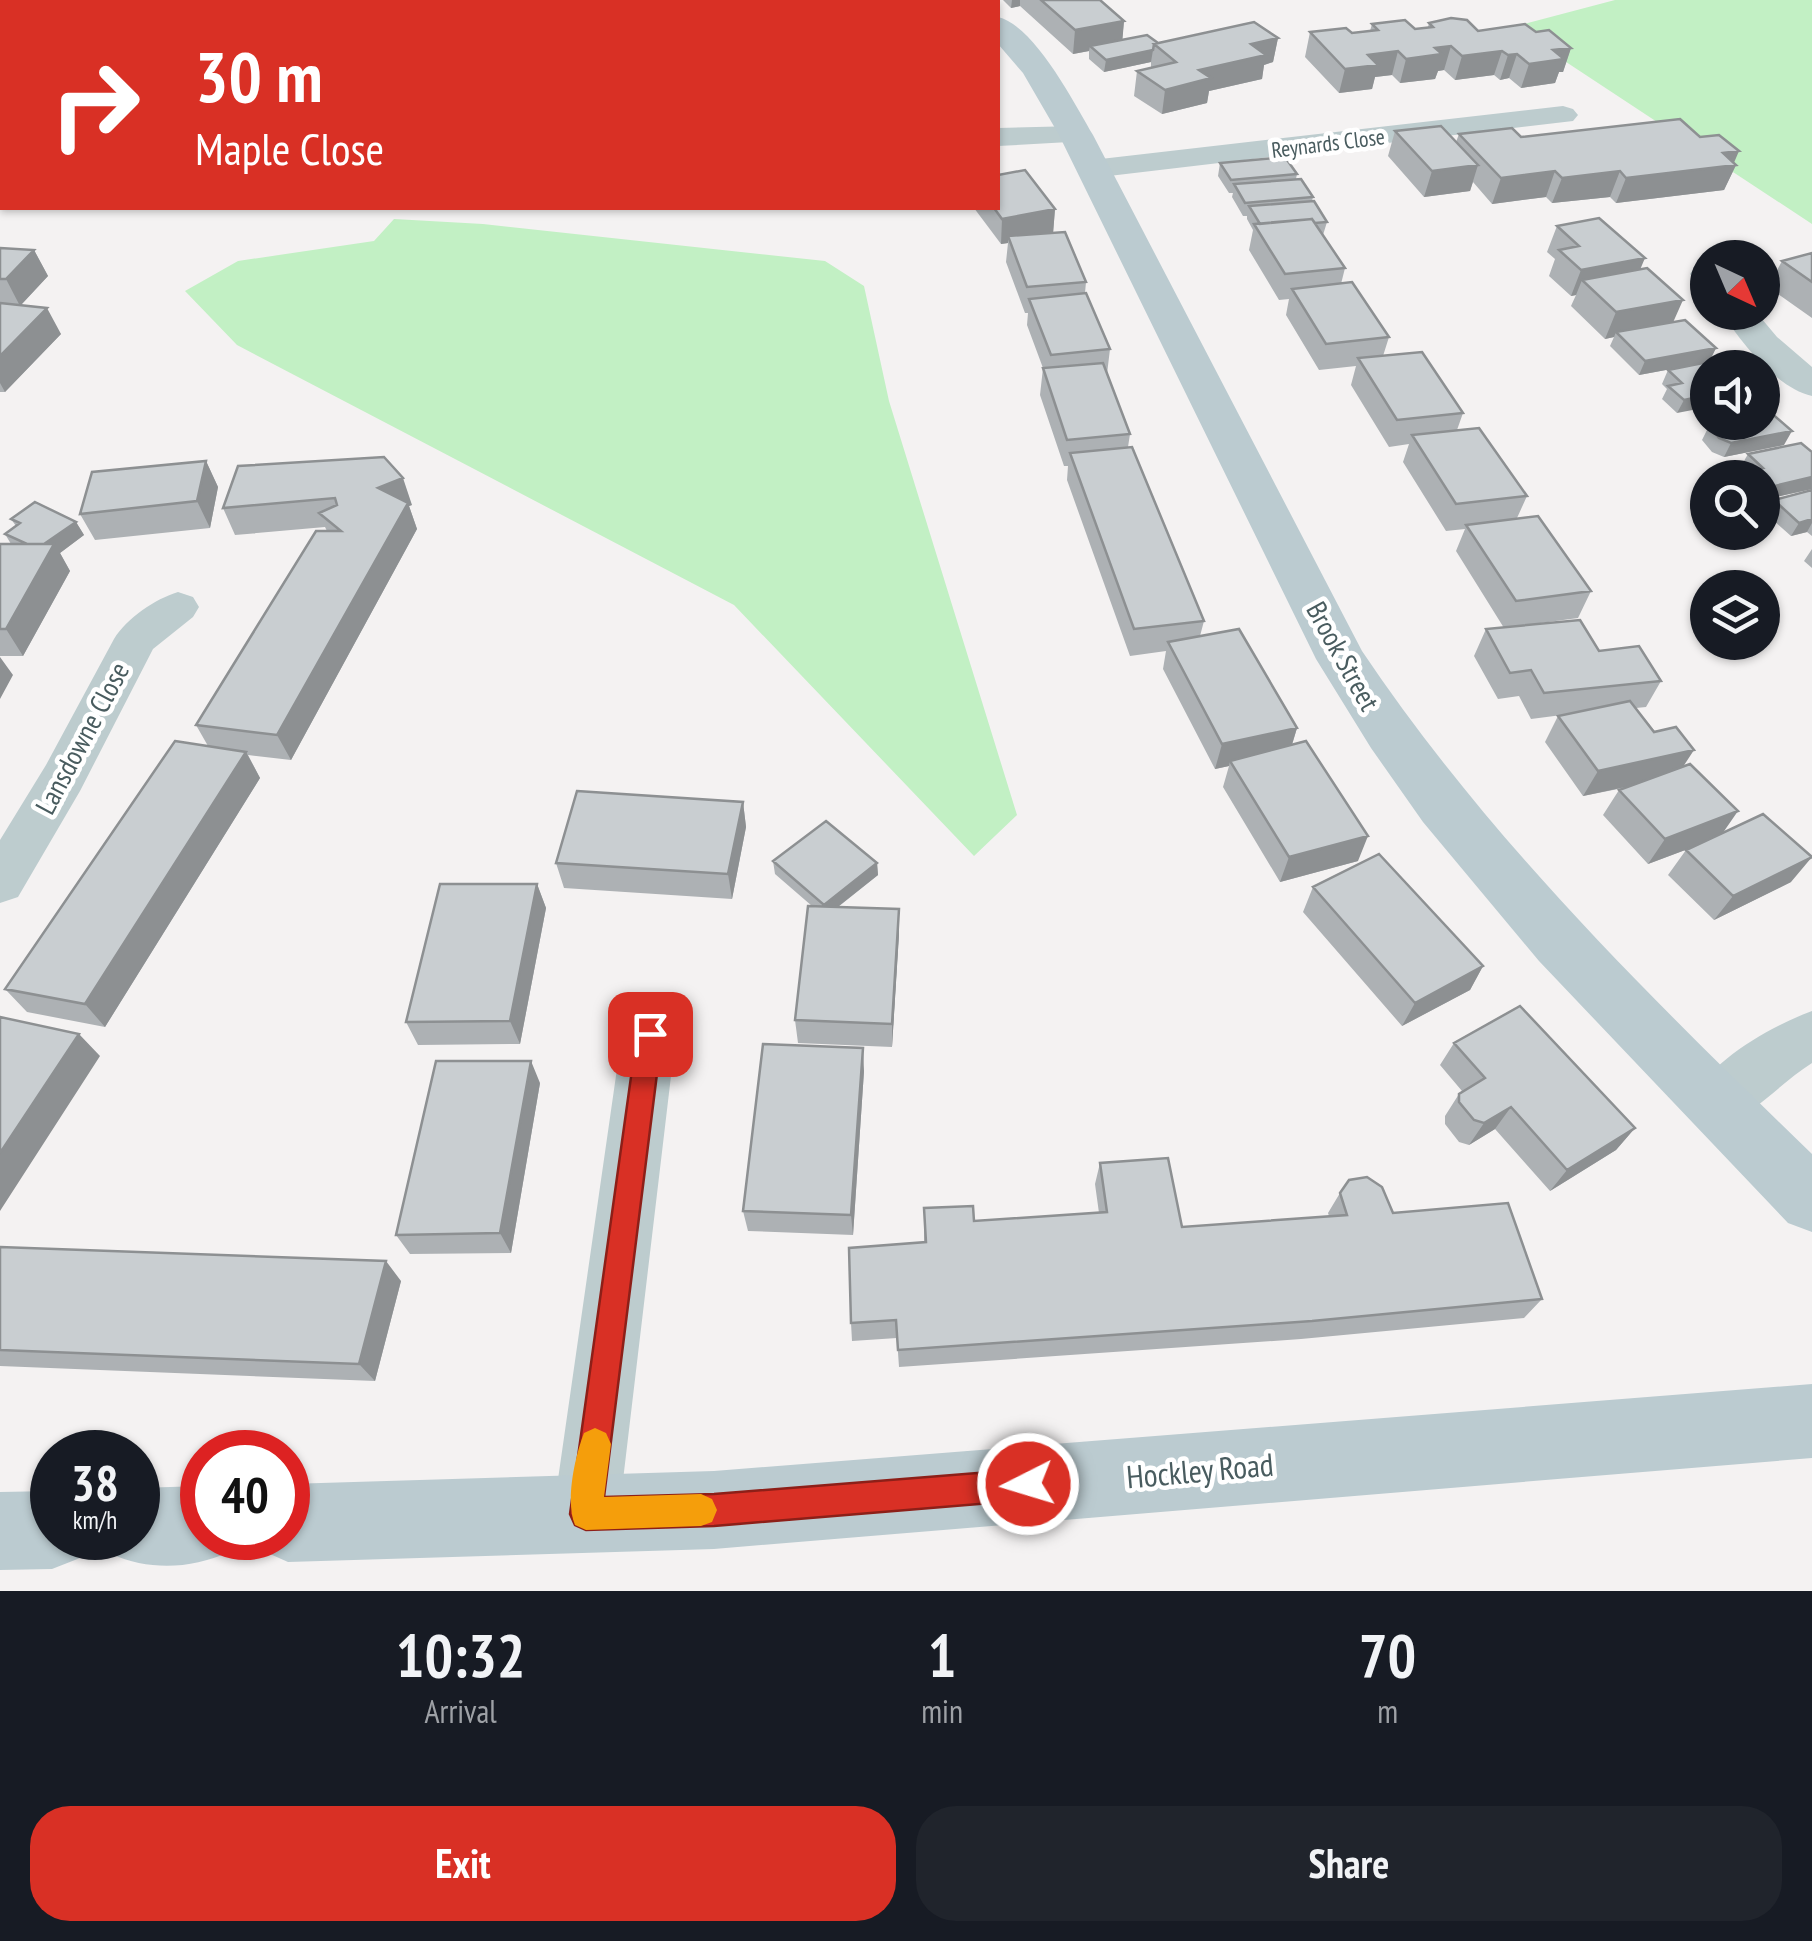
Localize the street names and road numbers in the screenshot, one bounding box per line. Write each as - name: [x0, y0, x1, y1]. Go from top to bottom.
- street label: Reynards Close: [1270, 122, 1386, 164]
- street label: Brook Street: [1298, 595, 1389, 717]
- street label: Lansdowne Close: [26, 655, 137, 820]
- street label: Hockley Road: [1125, 1443, 1275, 1497]

